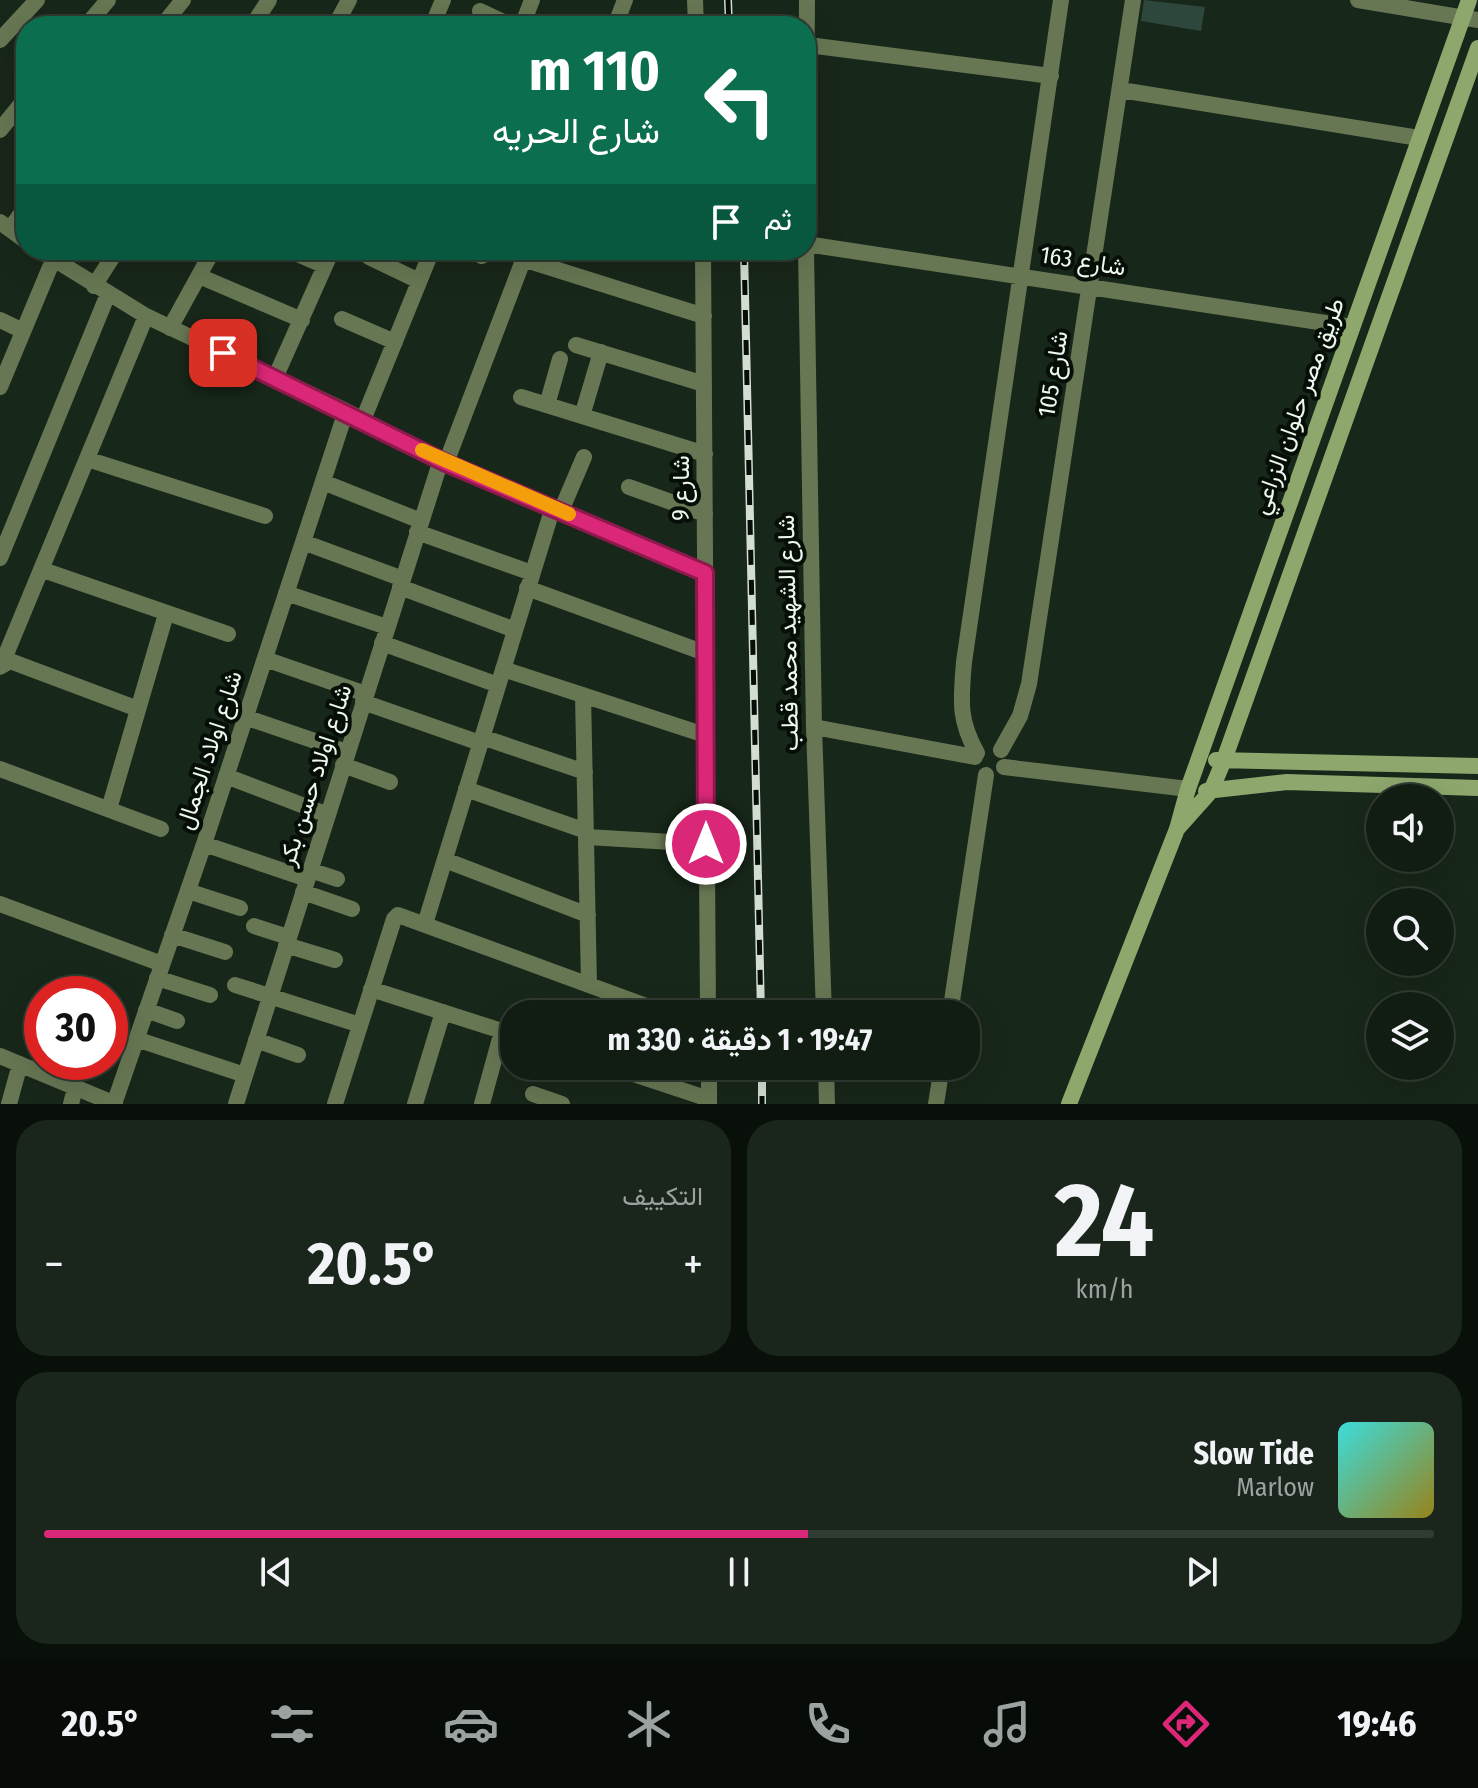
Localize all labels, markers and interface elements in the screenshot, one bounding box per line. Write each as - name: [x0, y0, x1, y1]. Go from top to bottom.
- text: 110 m: [529, 38, 660, 105]
- icon: left: [688, 48, 792, 152]
- text: شارع الحريه: [492, 109, 660, 153]
- icon: arrive: [704, 200, 748, 244]
- text: ثم: [764, 202, 792, 238]
- street label: شارع 163: [1038, 240, 1128, 284]
- street label: طريق مصر حلوان الزراعي: [1246, 294, 1355, 520]
- pin: [189, 319, 257, 387]
- street label: شارع 105: [1032, 329, 1076, 419]
- icon: arrive: [201, 331, 245, 375]
- street label: شارع 9: [667, 455, 697, 521]
- street label: شارع الشهيد محمد قطب: [772, 514, 806, 751]
- street label: شارع اولاد الجمال: [170, 667, 250, 833]
- street label: شارع اولاد حسن بكر: [272, 681, 359, 871]
- map controls: [1366, 784, 1454, 1080]
- button: sound: [1366, 784, 1454, 872]
- position arrow: [664, 802, 748, 886]
- button: search: [1366, 888, 1454, 976]
- speed limit sign: 30: [24, 976, 128, 1080]
- button: layers: [1366, 992, 1454, 1080]
- text: 19:47 · 1 دقيقة · 330 m: [608, 1022, 872, 1058]
- text: 24: [1055, 1159, 1154, 1284]
- text: التكييف: [622, 1181, 703, 1212]
- text: 20.5°: [308, 1228, 439, 1300]
- text: −: [44, 1238, 64, 1291]
- text: +: [683, 1238, 703, 1291]
- text: km/h: [1076, 1274, 1134, 1305]
- text: Slow Tide: [1193, 1436, 1314, 1472]
- text: Marlow: [1236, 1472, 1314, 1503]
- icon: previous: [254, 1550, 298, 1594]
- icon: pause: [717, 1550, 761, 1594]
- icon: next: [1180, 1550, 1224, 1594]
- icon: filters: [264, 1696, 320, 1752]
- icon: car: [443, 1696, 499, 1752]
- icon: climate: [621, 1696, 677, 1752]
- icon: phone: [800, 1696, 856, 1752]
- icon: music: [979, 1696, 1035, 1752]
- icon: directions: [1158, 1696, 1214, 1752]
- text: 20.5°: [62, 1702, 141, 1746]
- text: 19:46: [1337, 1702, 1417, 1746]

